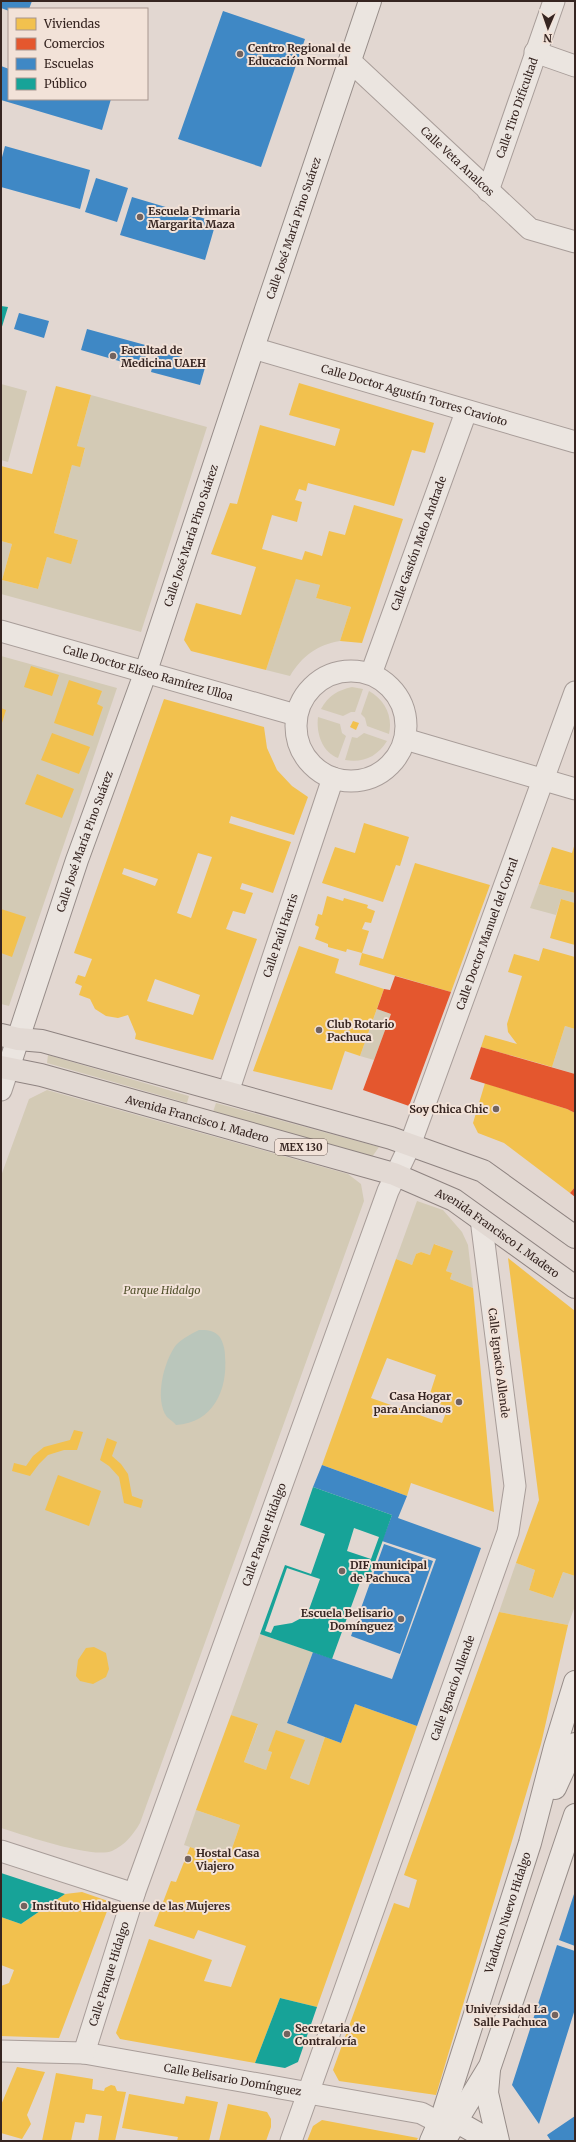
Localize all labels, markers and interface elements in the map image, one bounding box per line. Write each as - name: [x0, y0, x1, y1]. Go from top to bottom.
- legend: [8, 8, 148, 100]
- north arrow: [528, 8, 568, 48]
- text: Viviendas: [43, 16, 100, 31]
- text: N: [543, 31, 552, 45]
- text: Comercios: [44, 36, 105, 51]
- place label: Centro Regional de Educación Normal: [248, 41, 351, 68]
- marker: Centro Regional de Educación Normal: [235, 49, 245, 59]
- street label: Calle Tiro Dificultad: [493, 55, 541, 160]
- text: Escuelas: [44, 56, 94, 71]
- text: Público: [44, 76, 87, 91]
- street label: Calle Veta Analcos: [418, 124, 497, 199]
- street label: Calle José María Pino Suárez: [263, 155, 324, 301]
- place label: Escuela Primaria Margarita Maza: [148, 204, 240, 231]
- marker: Escuela Primaria Margarita Maza: [135, 212, 145, 222]
- place label: Facultad de Medicina UAEH: [121, 343, 206, 370]
- marker: Facultad de Medicina UAEH: [108, 351, 118, 361]
- street label: Calle Doctor Agustín Torres Cravioto: [319, 361, 510, 429]
- street label: Calle José María Pino Suárez: [161, 463, 221, 608]
- street label: Calle Gastón Melo Andrade: [388, 474, 449, 612]
- street label: Calle Doctor Elíseo Ramírez Ulloa: [61, 642, 235, 704]
- street label: Calle José María Pino Suárez: [53, 769, 116, 914]
- street label: Calle Doctor Manuel del Corral: [453, 855, 521, 1012]
- street label: Calle Paúl Harris: [260, 892, 301, 979]
- place label: Club Rotario Pachuca: [327, 1017, 395, 1044]
- marker: Club Rotario Pachuca: [314, 1025, 324, 1035]
- street label: Avenida Francisco I. Madero: [123, 1092, 271, 1146]
- place label: Soy Chica Chic: [409, 1102, 488, 1116]
- marker: Soy Chica Chic: [491, 1104, 501, 1114]
- road number: MEX 130: [275, 1139, 327, 1155]
- street label: Avenida Francisco I. Madero: [432, 1185, 563, 1281]
- park label: Parque Hidalgo: [124, 1283, 200, 1297]
- street label: Calle Ignacio Allende: [485, 1307, 513, 1419]
- place label: Casa Hogar para Ancianos: [374, 1389, 451, 1416]
- marker: Casa Hogar para Ancianos: [454, 1397, 464, 1407]
- street label: Calle Parque Hidalgo: [239, 1480, 289, 1588]
- place label: DIF municipal de Pachuca: [350, 1558, 428, 1585]
- marker: DIF municipal de Pachuca: [337, 1566, 347, 1576]
- place label: Escuela Belisario Domínguez: [301, 1606, 393, 1633]
- marker: Escuela Belisario Domínguez: [396, 1614, 406, 1624]
- street label: Calle Ignacio Allende: [427, 1633, 478, 1742]
- place label: Hostal Casa Viajero: [195, 1846, 259, 1873]
- street label: Viaducto Nuevo Hidalgo: [481, 1850, 534, 1976]
- marker: Hostal Casa Viajero: [183, 1854, 193, 1864]
- place label: Instituto Hidalguense de las Mujeres: [32, 1899, 230, 1913]
- marker: Instituto Hidalguense de las Mujeres: [19, 1901, 29, 1911]
- street label: Calle Parque Hidalgo: [86, 1919, 132, 2028]
- place label: Universidad La Salle Pachuca: [466, 2002, 547, 2029]
- marker: Universidad La Salle Pachuca: [550, 2010, 560, 2020]
- place label: Secretaria de Contraloría: [295, 2021, 365, 2048]
- marker: Secretaria de Contraloría: [282, 2029, 292, 2039]
- street label: Calle Belisario Domínguez: [163, 2060, 303, 2099]

